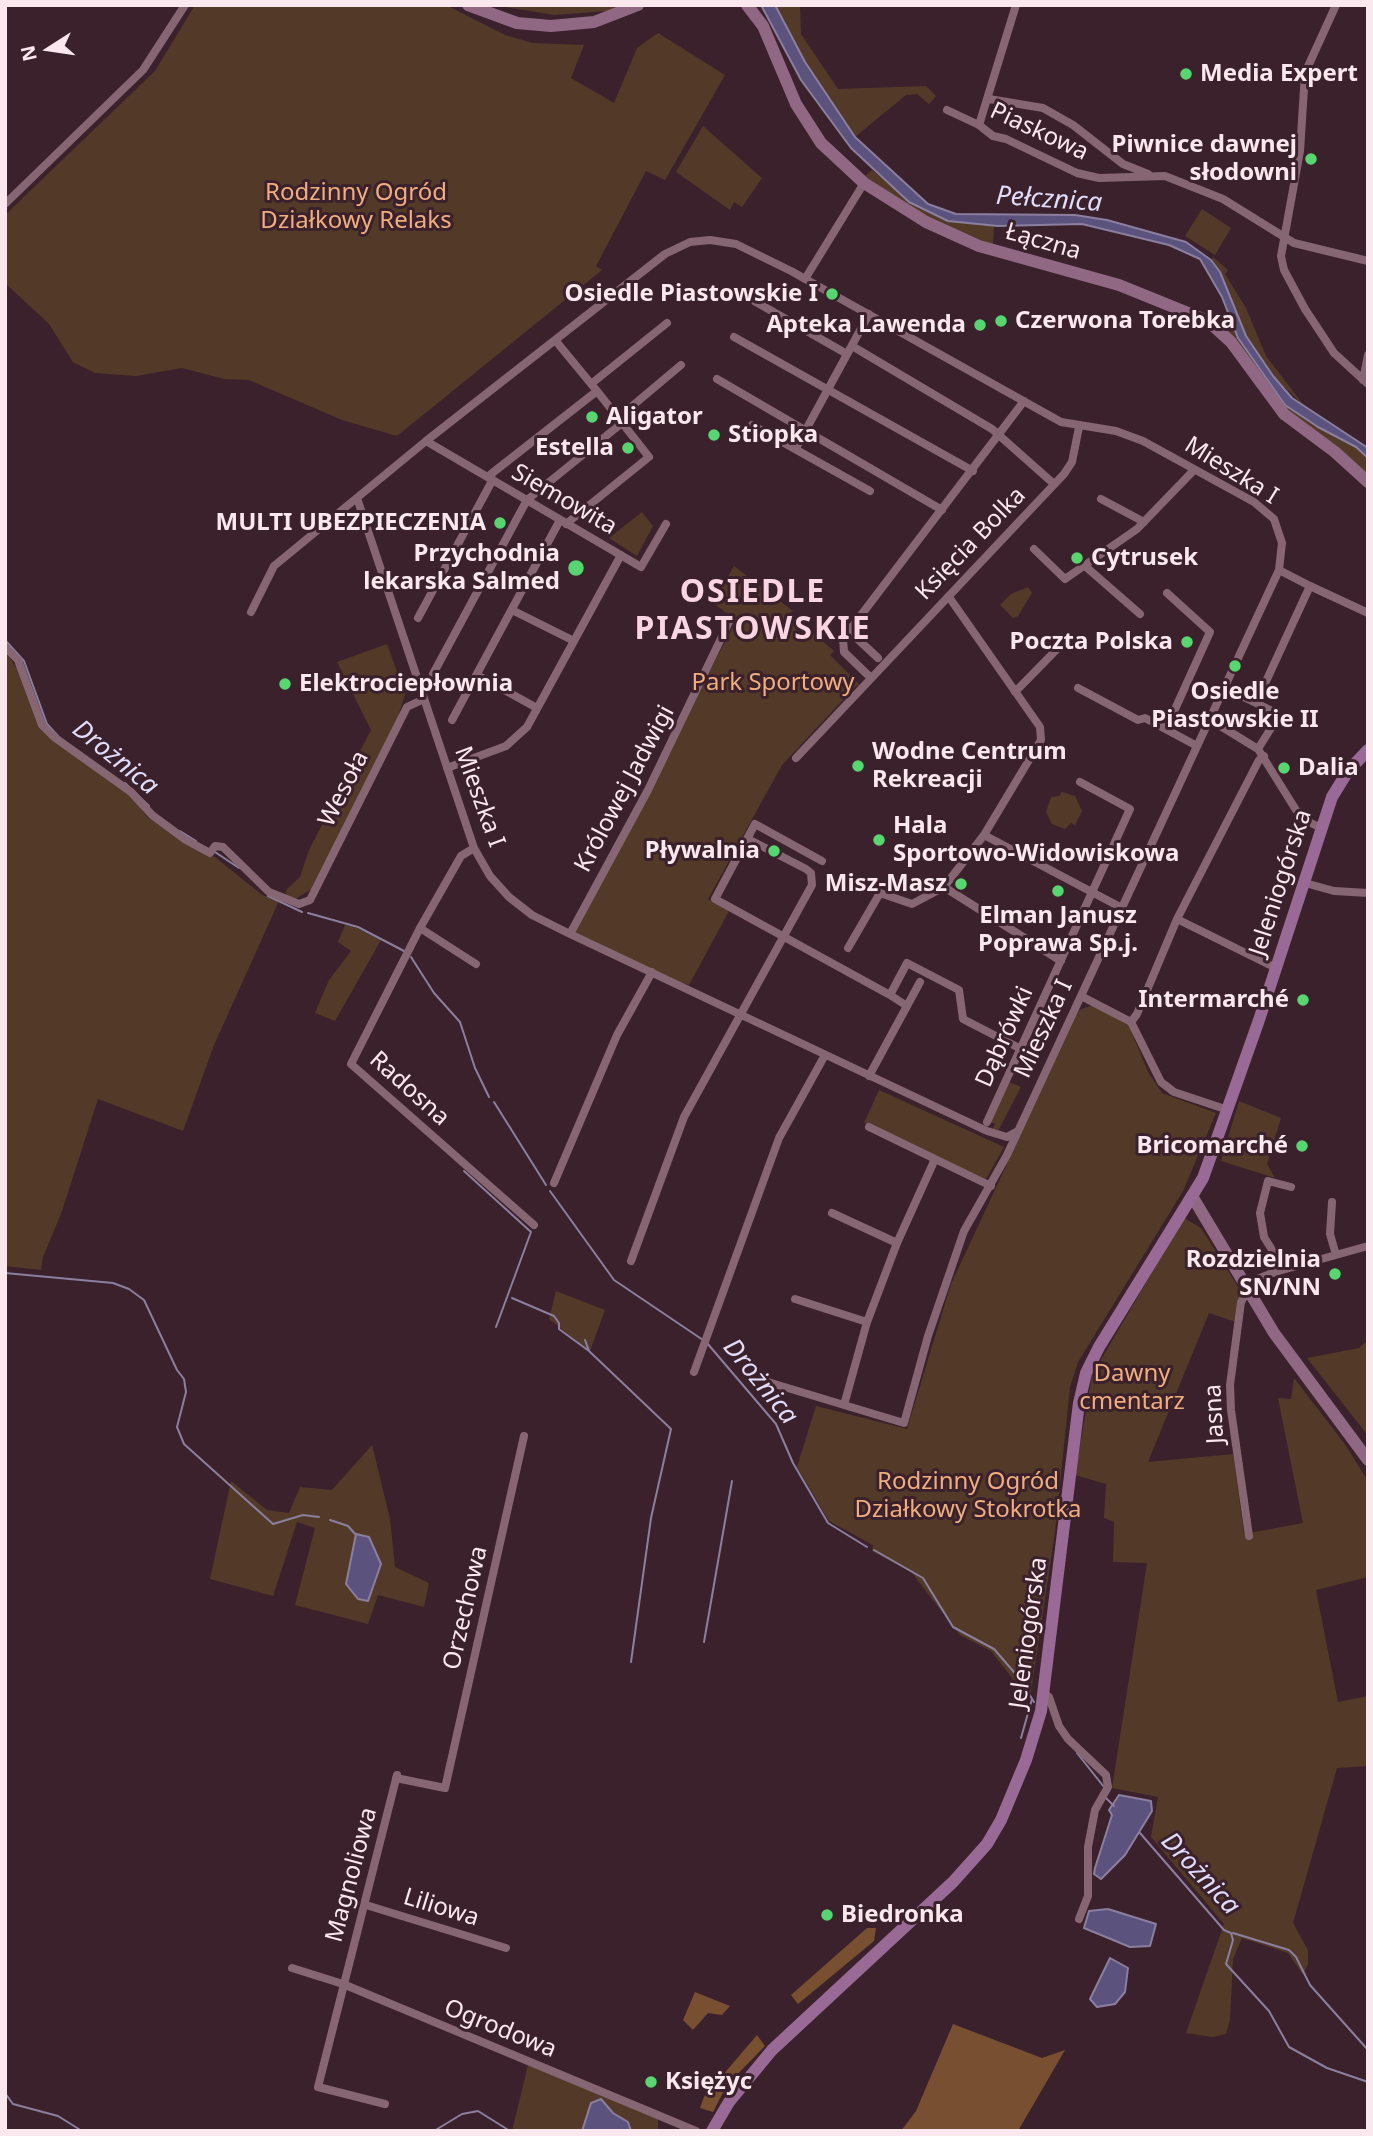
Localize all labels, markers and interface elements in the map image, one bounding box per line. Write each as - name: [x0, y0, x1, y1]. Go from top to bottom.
- north arrow: [14, 14, 84, 84]
- text: N: [14, 43, 43, 64]
- place label: Media Expert: [1200, 60, 1358, 88]
- marker: Media Expert: [1178, 66, 1194, 82]
- street label: Piaskowa: [985, 97, 1093, 167]
- place label: Piwnice dawnej słodowni: [1111, 131, 1297, 187]
- marker: Piwnice dawnej słodowni: [1303, 151, 1319, 167]
- park label: Rodzinny Ogród Działkowy Relaks: [260, 179, 452, 235]
- water label: Pełcznica: [995, 181, 1103, 219]
- street label: Łączna: [1002, 218, 1084, 266]
- place label: Osiedle Piastowskie I: [565, 280, 818, 308]
- marker: Osiedle Piastowskie I: [824, 286, 840, 302]
- place label: Czerwona Torebka: [1015, 307, 1235, 335]
- place label: Apteka Lawenda: [766, 311, 966, 339]
- marker: Czerwona Torebka: [993, 313, 1009, 329]
- marker: Apteka Lawenda: [972, 317, 988, 333]
- place label: Aligator: [606, 403, 703, 431]
- marker: Aligator: [584, 409, 600, 425]
- place label: Stiopka: [728, 421, 818, 449]
- marker: Stiopka: [706, 427, 722, 443]
- street label: Mieszka I: [1179, 431, 1283, 511]
- place label: Estella: [535, 434, 614, 462]
- marker: Estella: [620, 440, 636, 456]
- street label: Siemowita: [506, 458, 622, 542]
- street label: Księcia Bolka: [910, 481, 1032, 607]
- place label: MULTI UBEZPIECZENIA: [216, 509, 486, 537]
- marker: MULTI UBEZPIECZENIA: [492, 515, 508, 531]
- place label: Przychodnia lekarska Salmed: [363, 540, 560, 596]
- place label: Cytrusek: [1091, 544, 1198, 572]
- marker: Cytrusek: [1069, 550, 1085, 566]
- marker: Przychodnia lekarska Salmed: [566, 558, 586, 578]
- district label: OSIEDLE PIASTOWSKIE: [636, 574, 870, 649]
- place label: Poczta Polska: [1009, 628, 1173, 656]
- marker: Poczta Polska: [1179, 634, 1195, 650]
- marker: Osiedle Piastowskie II: [1227, 658, 1243, 674]
- park label: Park Sportowy: [691, 669, 855, 697]
- place label: Elektrociepłownia: [299, 670, 513, 698]
- marker: Elektrociepłownia: [277, 676, 293, 692]
- place label: Osiedle Piastowskie II: [1151, 678, 1319, 734]
- street label: Królowej Jadwigi: [569, 701, 681, 877]
- water label: Drożnica: [66, 714, 164, 802]
- place label: Wodne Centrum Rekreacji: [872, 738, 1067, 794]
- street label: Mieszka I: [448, 743, 510, 851]
- street label: Wesoła: [313, 746, 375, 832]
- place label: Dalia: [1298, 754, 1359, 782]
- marker: Wodne Centrum Rekreacji: [850, 758, 866, 774]
- marker: Dalia: [1276, 760, 1292, 776]
- street label: Jeleniogórska: [1244, 806, 1318, 960]
- place label: Hala Sportowo-Widowiskowa: [893, 812, 1179, 868]
- marker: Hala Sportowo-Widowiskowa: [871, 832, 887, 848]
- place label: Pływalnia: [645, 837, 760, 865]
- marker: Pływalnia: [766, 843, 782, 859]
- place label: Misz-Masz: [825, 870, 947, 898]
- marker: Misz-Masz: [953, 876, 969, 892]
- marker: Elman Janusz Poprawa Sp.j.: [1050, 883, 1066, 899]
- place label: Elman Janusz Poprawa Sp.j.: [978, 902, 1138, 958]
- street label: Mieszka I: [1009, 975, 1079, 1083]
- street label: Dąbrówki: [970, 982, 1040, 1092]
- place label: Intermarché: [1138, 986, 1289, 1014]
- marker: Intermarché: [1295, 992, 1311, 1008]
- street label: Radosna: [363, 1046, 455, 1132]
- place label: Bricomarché: [1136, 1132, 1288, 1160]
- marker: Bricomarché: [1294, 1138, 1310, 1154]
- place label: Rozdzielnia SN/NN: [1186, 1246, 1321, 1302]
- marker: Rozdzielnia SN/NN: [1327, 1266, 1343, 1282]
- water label: Drożnica: [716, 1333, 804, 1431]
- park label: Dawny cmentarz: [1079, 1360, 1185, 1416]
- street label: Jasna: [1199, 1383, 1231, 1445]
- park label: Rodzinny Ogród Działkowy Stokrotka: [855, 1468, 1081, 1524]
- street label: Orzechowa: [438, 1543, 494, 1673]
- street label: Jeleniogórska: [1004, 1556, 1054, 1710]
- street label: Magnoliowa: [320, 1805, 384, 1945]
- water label: Drożnica: [1154, 1826, 1246, 1922]
- street label: Liliowa: [400, 1883, 482, 1933]
- place label: Biedronka: [841, 1901, 964, 1929]
- marker: Biedronka: [819, 1907, 835, 1923]
- street label: Ogrodowa: [440, 1993, 560, 2065]
- place label: Księżyc: [665, 2068, 752, 2096]
- marker: Księżyc: [643, 2074, 659, 2090]

